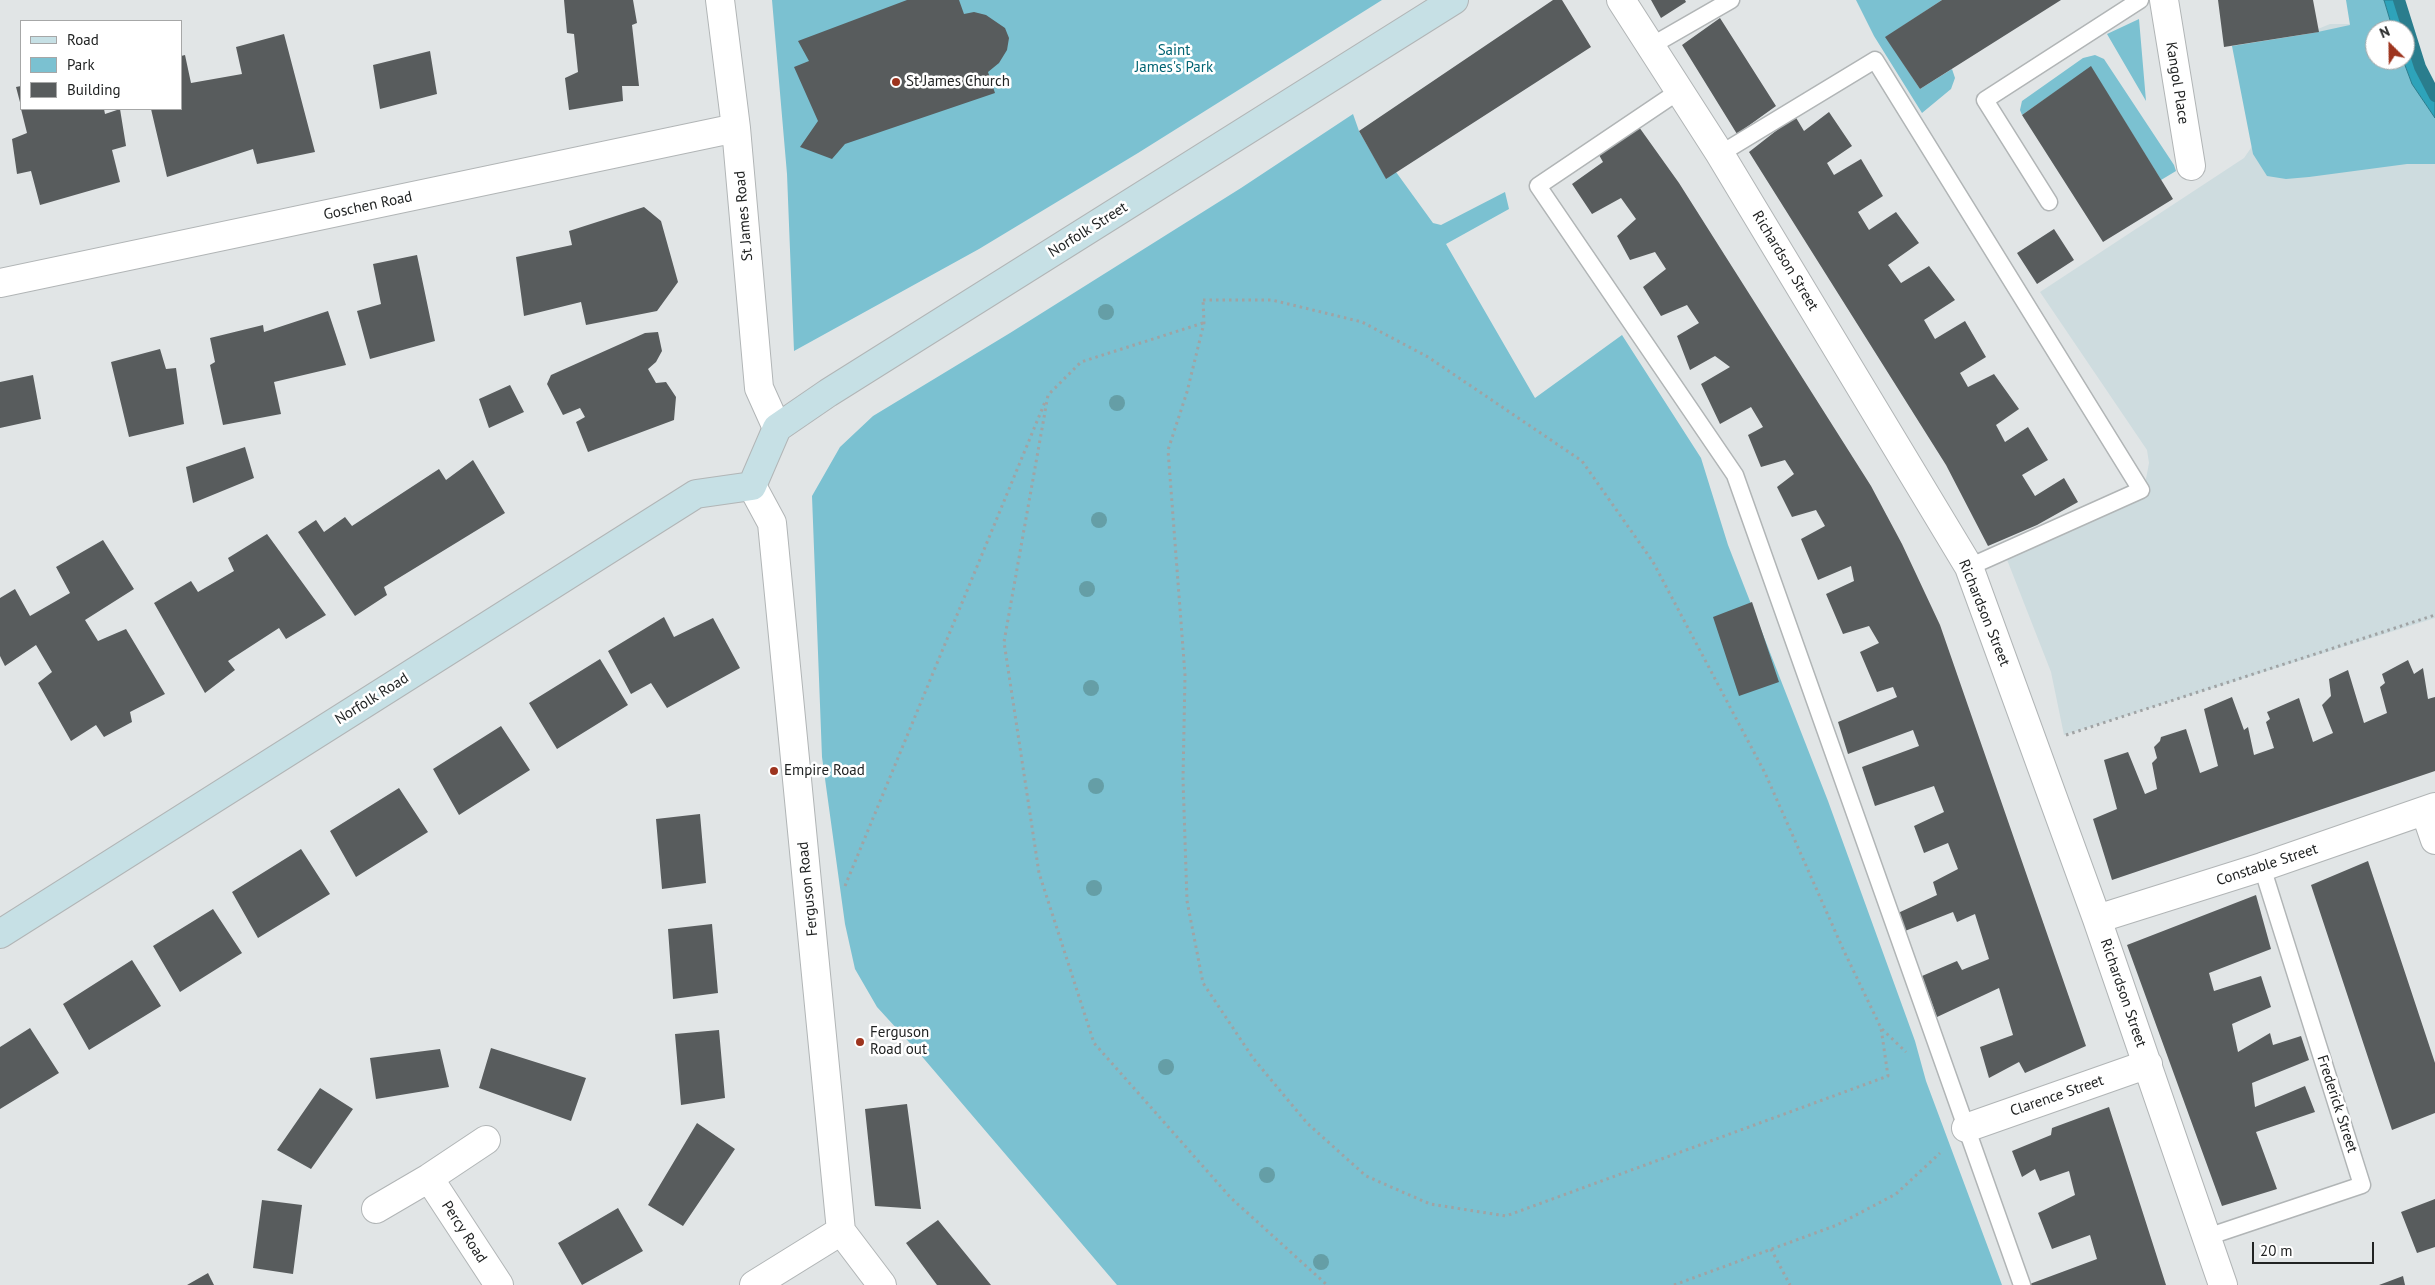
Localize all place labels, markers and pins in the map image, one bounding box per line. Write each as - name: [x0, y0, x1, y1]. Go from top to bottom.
- place label: St James Church: [906, 73, 1010, 91]
- marker: St James Church: [890, 76, 902, 88]
- place label: Empire Road: [784, 762, 865, 780]
- marker: Empire Road: [768, 765, 780, 777]
- place label: Ferguson Road out: [870, 1024, 929, 1059]
- marker: Ferguson Road out: [854, 1036, 866, 1048]

